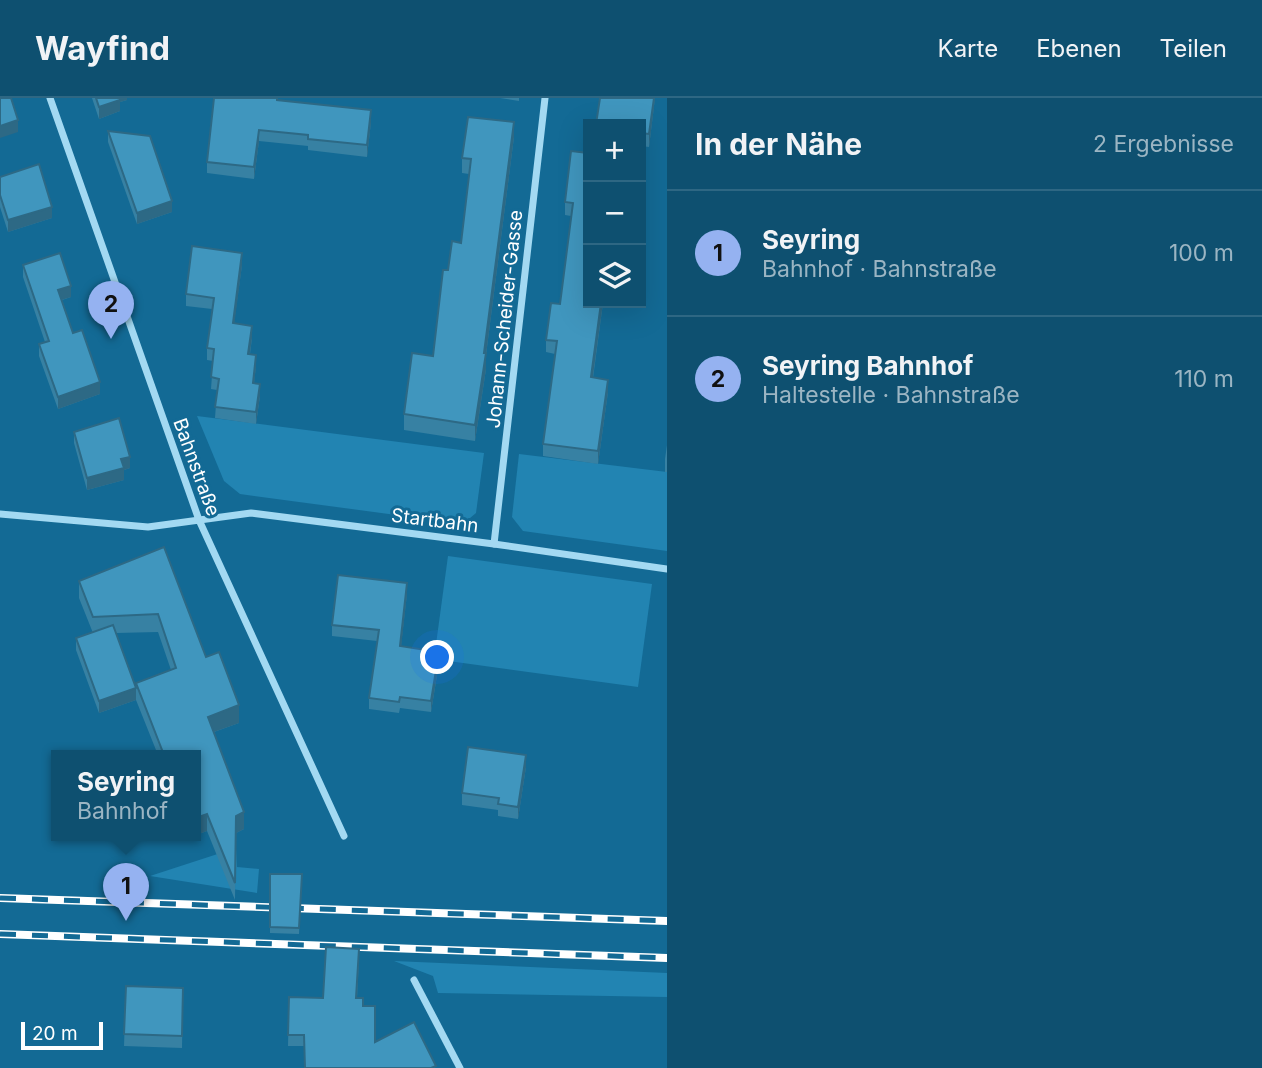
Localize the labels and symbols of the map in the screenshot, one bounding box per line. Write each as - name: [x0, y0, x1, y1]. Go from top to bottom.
- street label: Johann-Scheider-Gasse: [482, 209, 527, 429]
- pin: 2: [88, 281, 134, 339]
- street label: Bahnstraße: [168, 415, 225, 519]
- street label: Startbahn: [390, 504, 480, 537]
- your location: [420, 640, 454, 674]
- pin: 1: [103, 863, 149, 921]
- scale bar: [21, 1019, 103, 1051]

